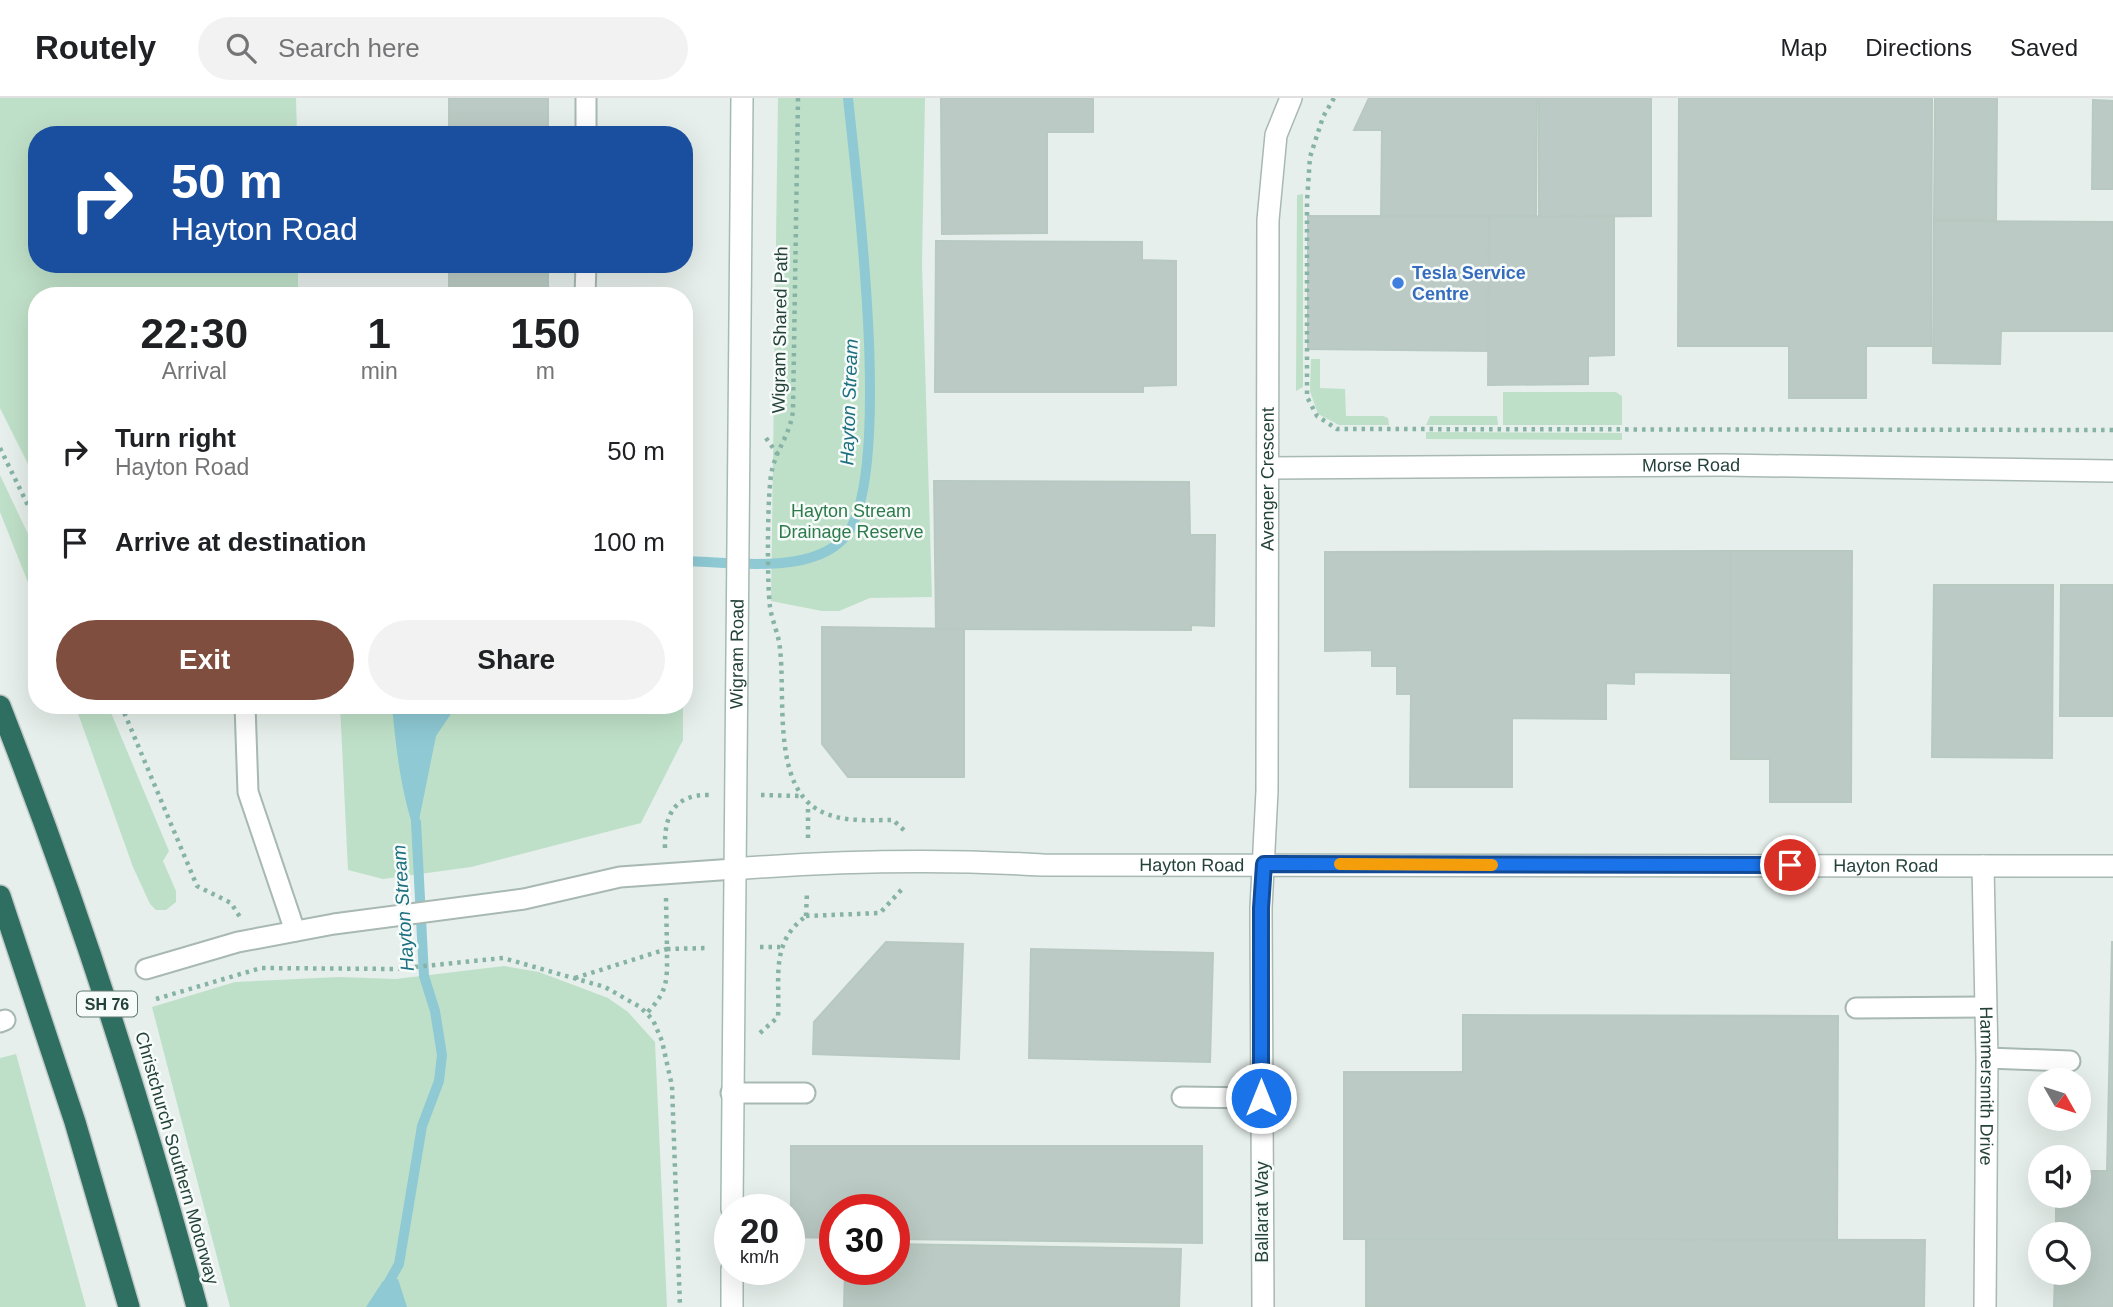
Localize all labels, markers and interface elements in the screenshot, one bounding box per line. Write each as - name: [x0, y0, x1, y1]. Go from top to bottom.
- search box: [198, 17, 688, 80]
- text: Routely: [35, 29, 156, 66]
- icon: search: [222, 29, 260, 67]
- text: Search here: [278, 33, 420, 63]
- text: Map: [1781, 34, 1827, 61]
- text: Directions: [1865, 34, 1972, 61]
- text: Saved: [2010, 34, 2078, 61]
- icon: right: [56, 154, 147, 245]
- text: 50 m: [171, 154, 283, 208]
- text: Hayton Road: [171, 211, 358, 247]
- street label: Wigram Shared Path: [769, 246, 791, 414]
- place label: Tesla Service Centre: [1412, 263, 1526, 304]
- marker: Tesla Service Centre: [1390, 275, 1406, 291]
- text: 22:30: [141, 310, 248, 357]
- text: 1: [367, 310, 391, 357]
- text: 150: [510, 310, 580, 357]
- water label: Hayton Stream: [836, 338, 862, 466]
- text: Arrival: [162, 358, 227, 384]
- text: min: [361, 358, 398, 384]
- text: m: [536, 358, 555, 384]
- street label: Avenger Crescent: [1257, 407, 1278, 551]
- text: Turn right: [115, 423, 236, 453]
- icon: right: [56, 433, 94, 471]
- text: 50 m: [607, 436, 665, 466]
- text: Hayton Road: [115, 454, 249, 480]
- street label: Morse Road: [1642, 455, 1740, 476]
- park label: Hayton Stream Drainage Reserve: [778, 501, 924, 542]
- icon: arrive: [56, 524, 94, 562]
- text: Arrive at destination: [115, 527, 366, 557]
- text: 100 m: [593, 527, 665, 557]
- street label: Wigram Road: [727, 599, 747, 709]
- button: Exit: [56, 620, 354, 700]
- button: Share: [368, 620, 665, 700]
- pin: [1760, 835, 1820, 895]
- water label: Hayton Stream: [388, 844, 418, 972]
- icon: arrive: [1771, 846, 1809, 884]
- street label: Hayton Road: [1139, 855, 1244, 875]
- street label: Hayton Road: [1833, 856, 1938, 876]
- road number: SH 76: [77, 991, 137, 1016]
- street label: Hammersmith Drive: [1976, 1006, 1997, 1166]
- street label: Christchurch Southern Motorway: [131, 1029, 223, 1287]
- position arrow: [1224, 1061, 1298, 1135]
- north arrow: [2028, 1068, 2091, 1130]
- map controls: [2028, 1068, 2091, 1285]
- button: sound: [2028, 1145, 2091, 1208]
- street label: Ballarat Way: [1252, 1161, 1272, 1263]
- speed limit sign: 30: [819, 1194, 910, 1285]
- text: 20: [740, 1211, 779, 1250]
- button: search: [2028, 1222, 2091, 1285]
- text: km/h: [740, 1247, 779, 1267]

